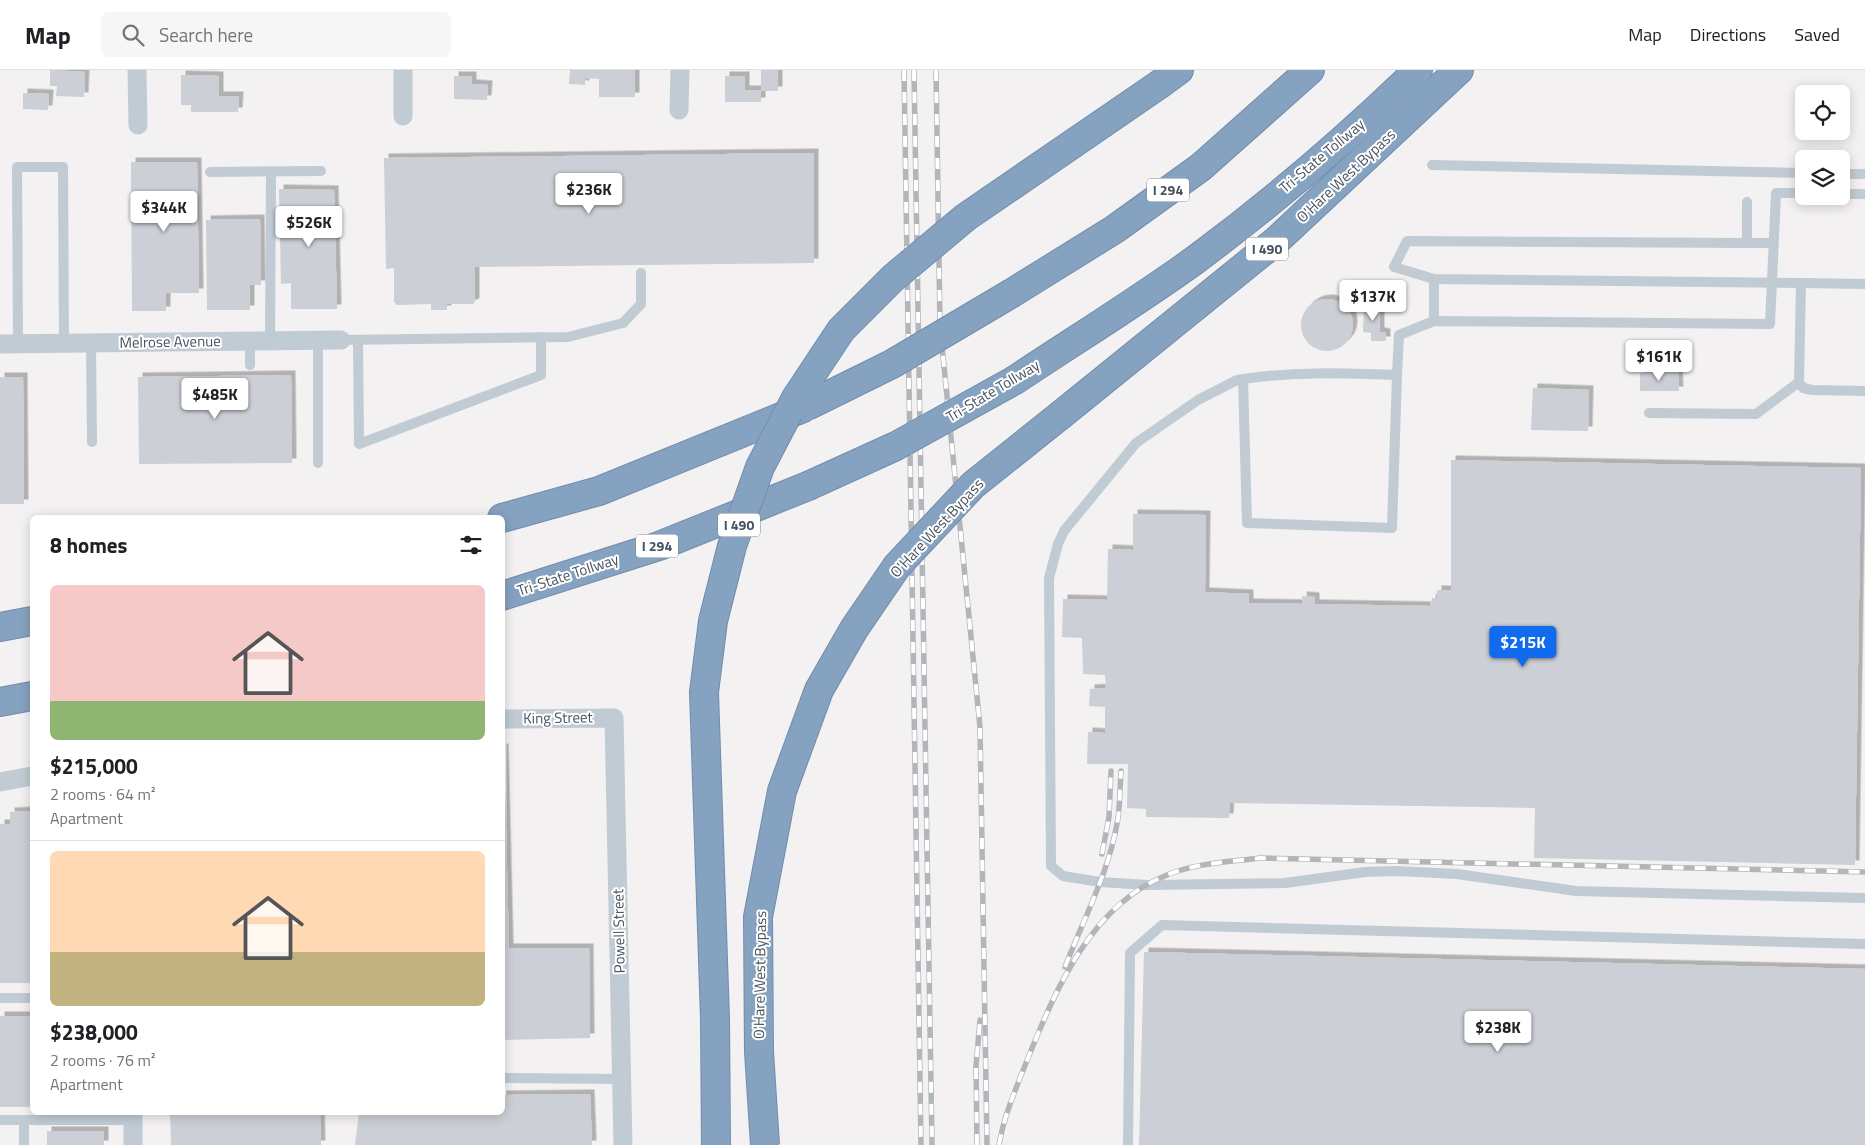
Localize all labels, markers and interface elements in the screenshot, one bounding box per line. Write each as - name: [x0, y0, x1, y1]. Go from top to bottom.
- search box: [101, 12, 451, 57]
- text: Map: [25, 17, 71, 53]
- text: Search here: [159, 20, 253, 49]
- icon: search: [119, 21, 147, 49]
- text: Map: [1628, 21, 1662, 48]
- text: Directions: [1690, 21, 1766, 48]
- text: Saved: [1794, 21, 1840, 48]
- map controls: [1795, 85, 1850, 205]
- button: locate: [1795, 85, 1850, 140]
- street label: Tri-State Tollway: [1274, 113, 1370, 198]
- street label: O'Hare West Bypass: [1291, 123, 1400, 228]
- button: layers: [1795, 150, 1850, 205]
- pin: $236K: [554, 172, 624, 215]
- text: $236K: [566, 177, 612, 201]
- road number: I 294: [1147, 178, 1189, 202]
- pin: $344K: [129, 190, 199, 233]
- text: $344K: [141, 195, 187, 219]
- pin: $526K: [274, 206, 344, 248]
- text: $526K: [286, 210, 332, 234]
- road number: I 490: [1246, 238, 1288, 260]
- pin: $137K: [1338, 280, 1408, 322]
- text: $137K: [1350, 284, 1396, 308]
- street label: Melrose Avenue: [119, 329, 221, 354]
- pin: $161K: [1624, 340, 1694, 382]
- text: $161K: [1636, 344, 1682, 368]
- street label: Tri-State Tollway: [942, 354, 1044, 428]
- pin: $485K: [180, 378, 250, 420]
- text: $485K: [192, 382, 238, 406]
- street label: O'Hare West Bypass: [884, 473, 989, 582]
- road number: I 490: [718, 514, 760, 536]
- text: 8 homes: [50, 529, 127, 561]
- icon: filters: [457, 531, 485, 559]
- road number: I 294: [636, 534, 678, 558]
- street label: Tri-State Tollway: [514, 547, 622, 602]
- icon: home: [223, 618, 313, 708]
- pin: $215K: [1488, 626, 1558, 668]
- text: $215K: [1500, 630, 1546, 654]
- street label: King Street: [523, 705, 594, 730]
- text: $215,000: [50, 750, 138, 782]
- text: 2 rooms · 64 m²: [50, 782, 155, 806]
- text: Apartment: [50, 806, 123, 830]
- icon: home: [223, 883, 313, 973]
- street label: Powell Street: [606, 888, 631, 973]
- street label: O'Hare West Bypass: [747, 911, 772, 1039]
- pin: $238K: [1463, 1010, 1533, 1053]
- text: $238K: [1475, 1015, 1521, 1039]
- text: $238,000: [50, 1016, 138, 1048]
- text: 2 rooms · 76 m²: [50, 1048, 155, 1072]
- text: Apartment: [50, 1072, 123, 1096]

